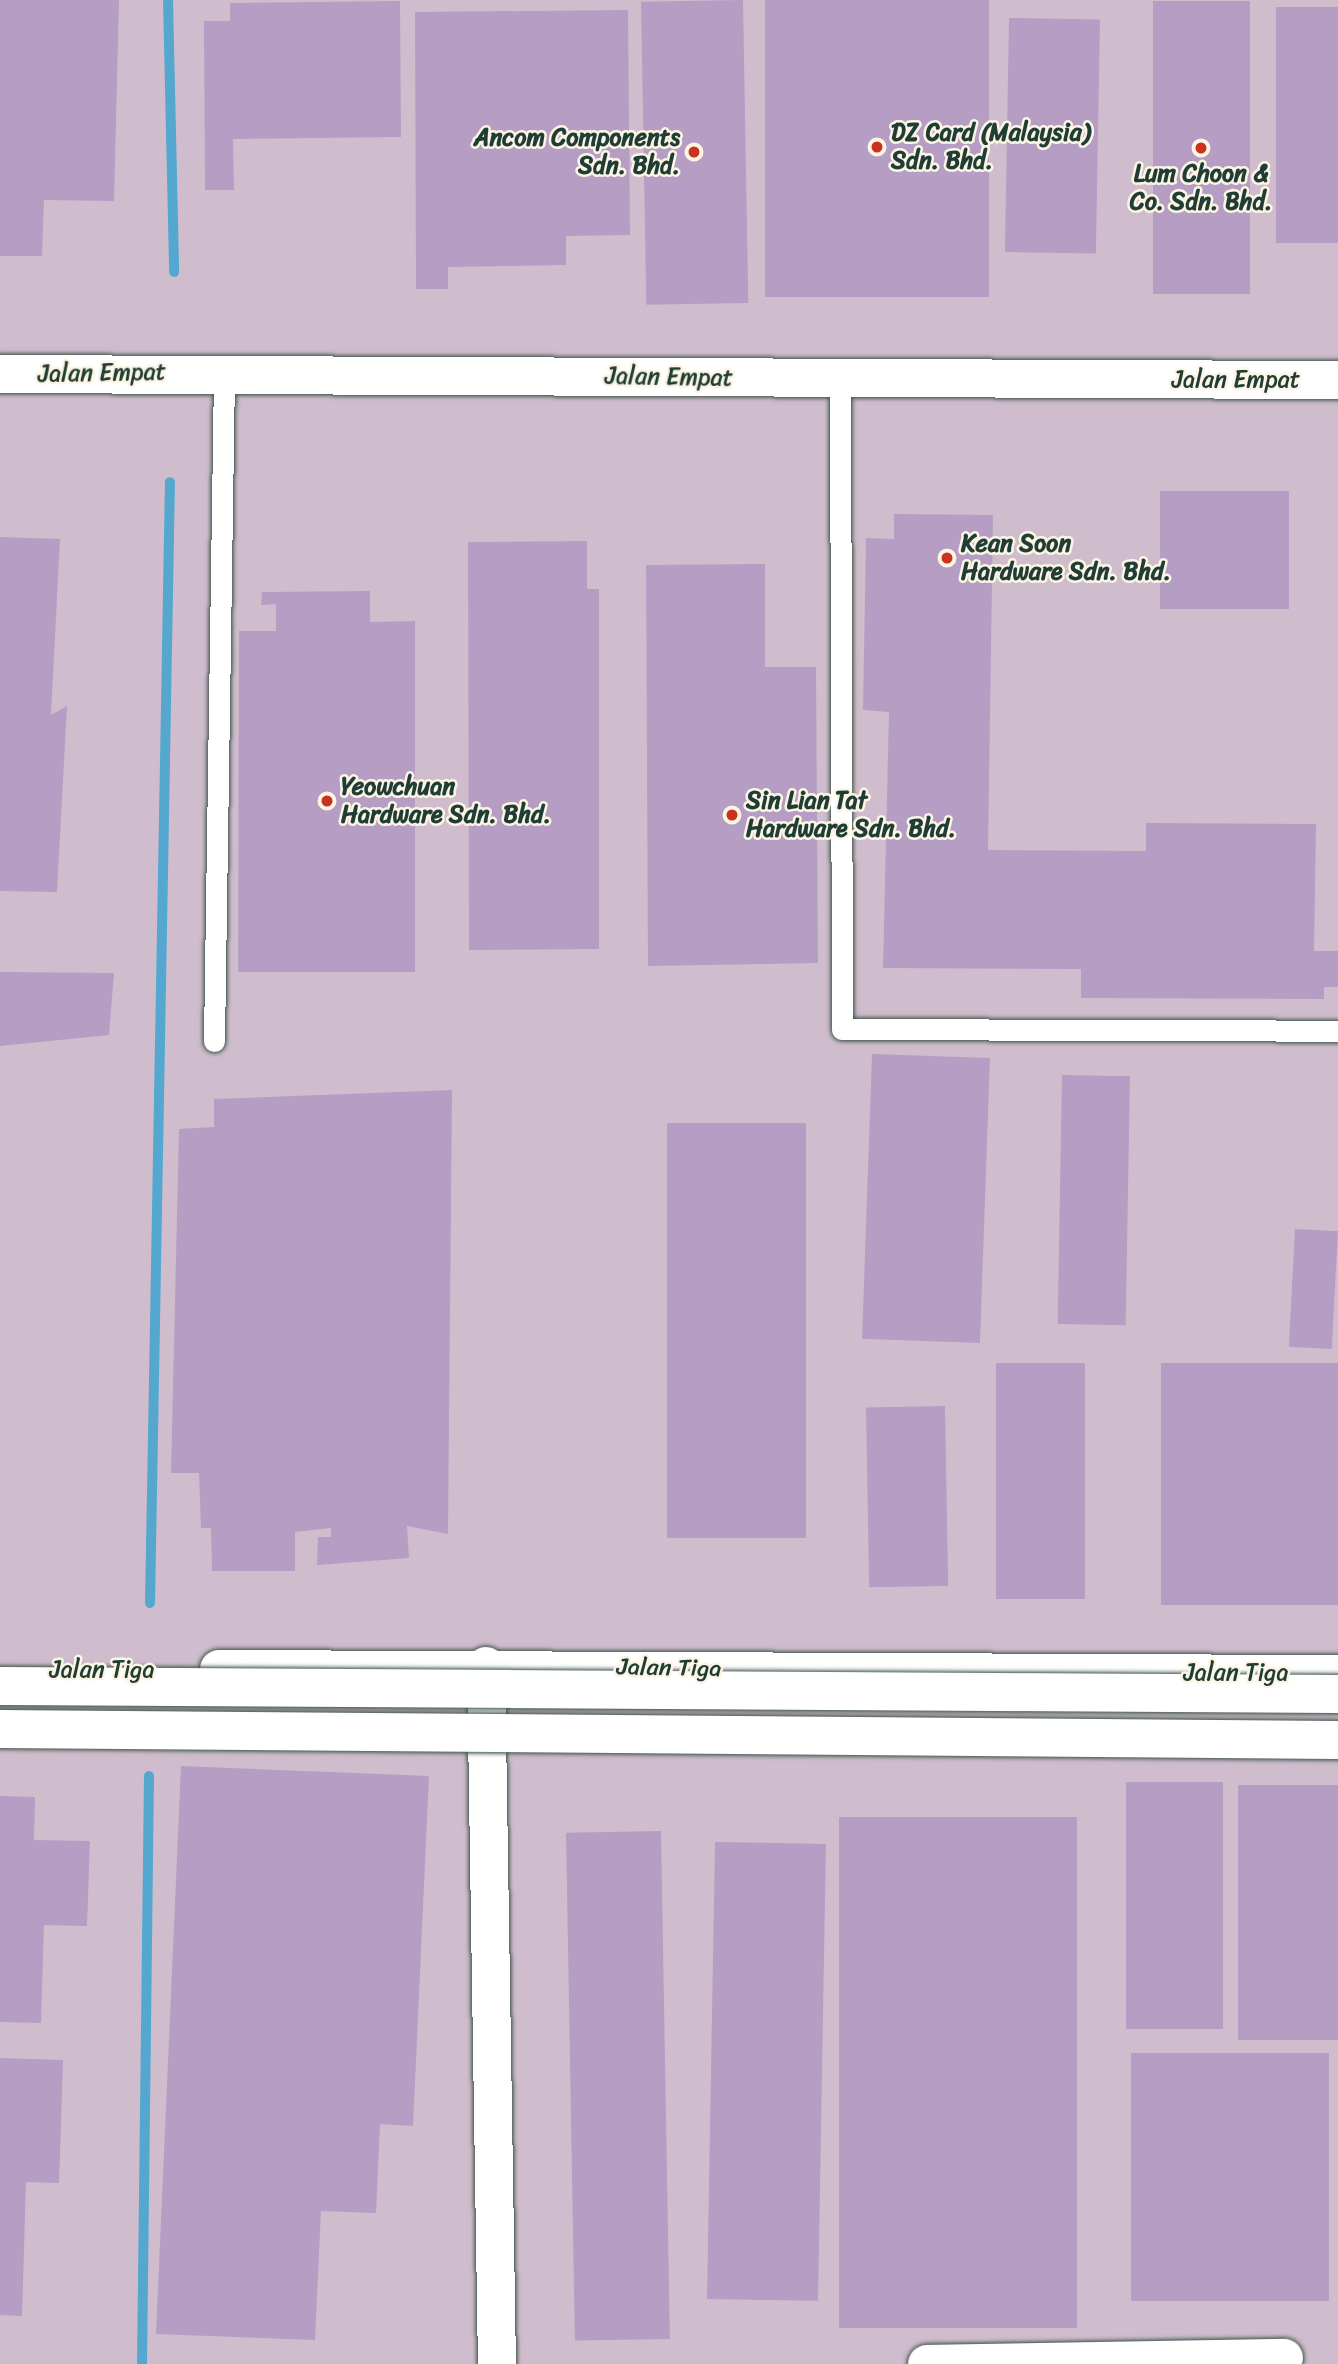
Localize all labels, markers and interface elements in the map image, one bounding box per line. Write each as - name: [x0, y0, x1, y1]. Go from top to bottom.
- place label: DZ Card (Malaysia) Sdn. Bhd.: [891, 119, 1090, 175]
- place label: Ancom Components Sdn. Bhd.: [474, 124, 680, 180]
- marker: DZ Card (Malaysia) Sdn. Bhd.: [869, 139, 885, 155]
- marker: Lum Choon & Co. Sdn. Bhd.: [1193, 140, 1209, 156]
- marker: Ancom Components Sdn. Bhd.: [686, 144, 702, 160]
- place label: Lum Choon & Co. Sdn. Bhd.: [1130, 160, 1272, 216]
- street label: Jalan Empat: [38, 357, 166, 389]
- street label: Jalan Empat: [605, 361, 733, 393]
- street label: Jalan Empat: [1172, 366, 1300, 394]
- place label: Kean Soon Hardware Sdn. Bhd.: [961, 530, 1171, 586]
- marker: Kean Soon Hardware Sdn. Bhd.: [939, 550, 955, 566]
- place label: Yeowchuan Hardware Sdn. Bhd.: [341, 773, 551, 829]
- place label: Sin Lian Tat Hardware Sdn. Bhd.: [746, 787, 956, 843]
- marker: Yeowchuan Hardware Sdn. Bhd.: [319, 793, 335, 809]
- marker: Sin Lian Tat Hardware Sdn. Bhd.: [724, 807, 740, 823]
- street label: Jalan Tiga: [616, 1653, 722, 1683]
- street label: Jalan Tiga: [49, 1656, 155, 1684]
- street label: Jalan Tiga: [1183, 1659, 1289, 1687]

